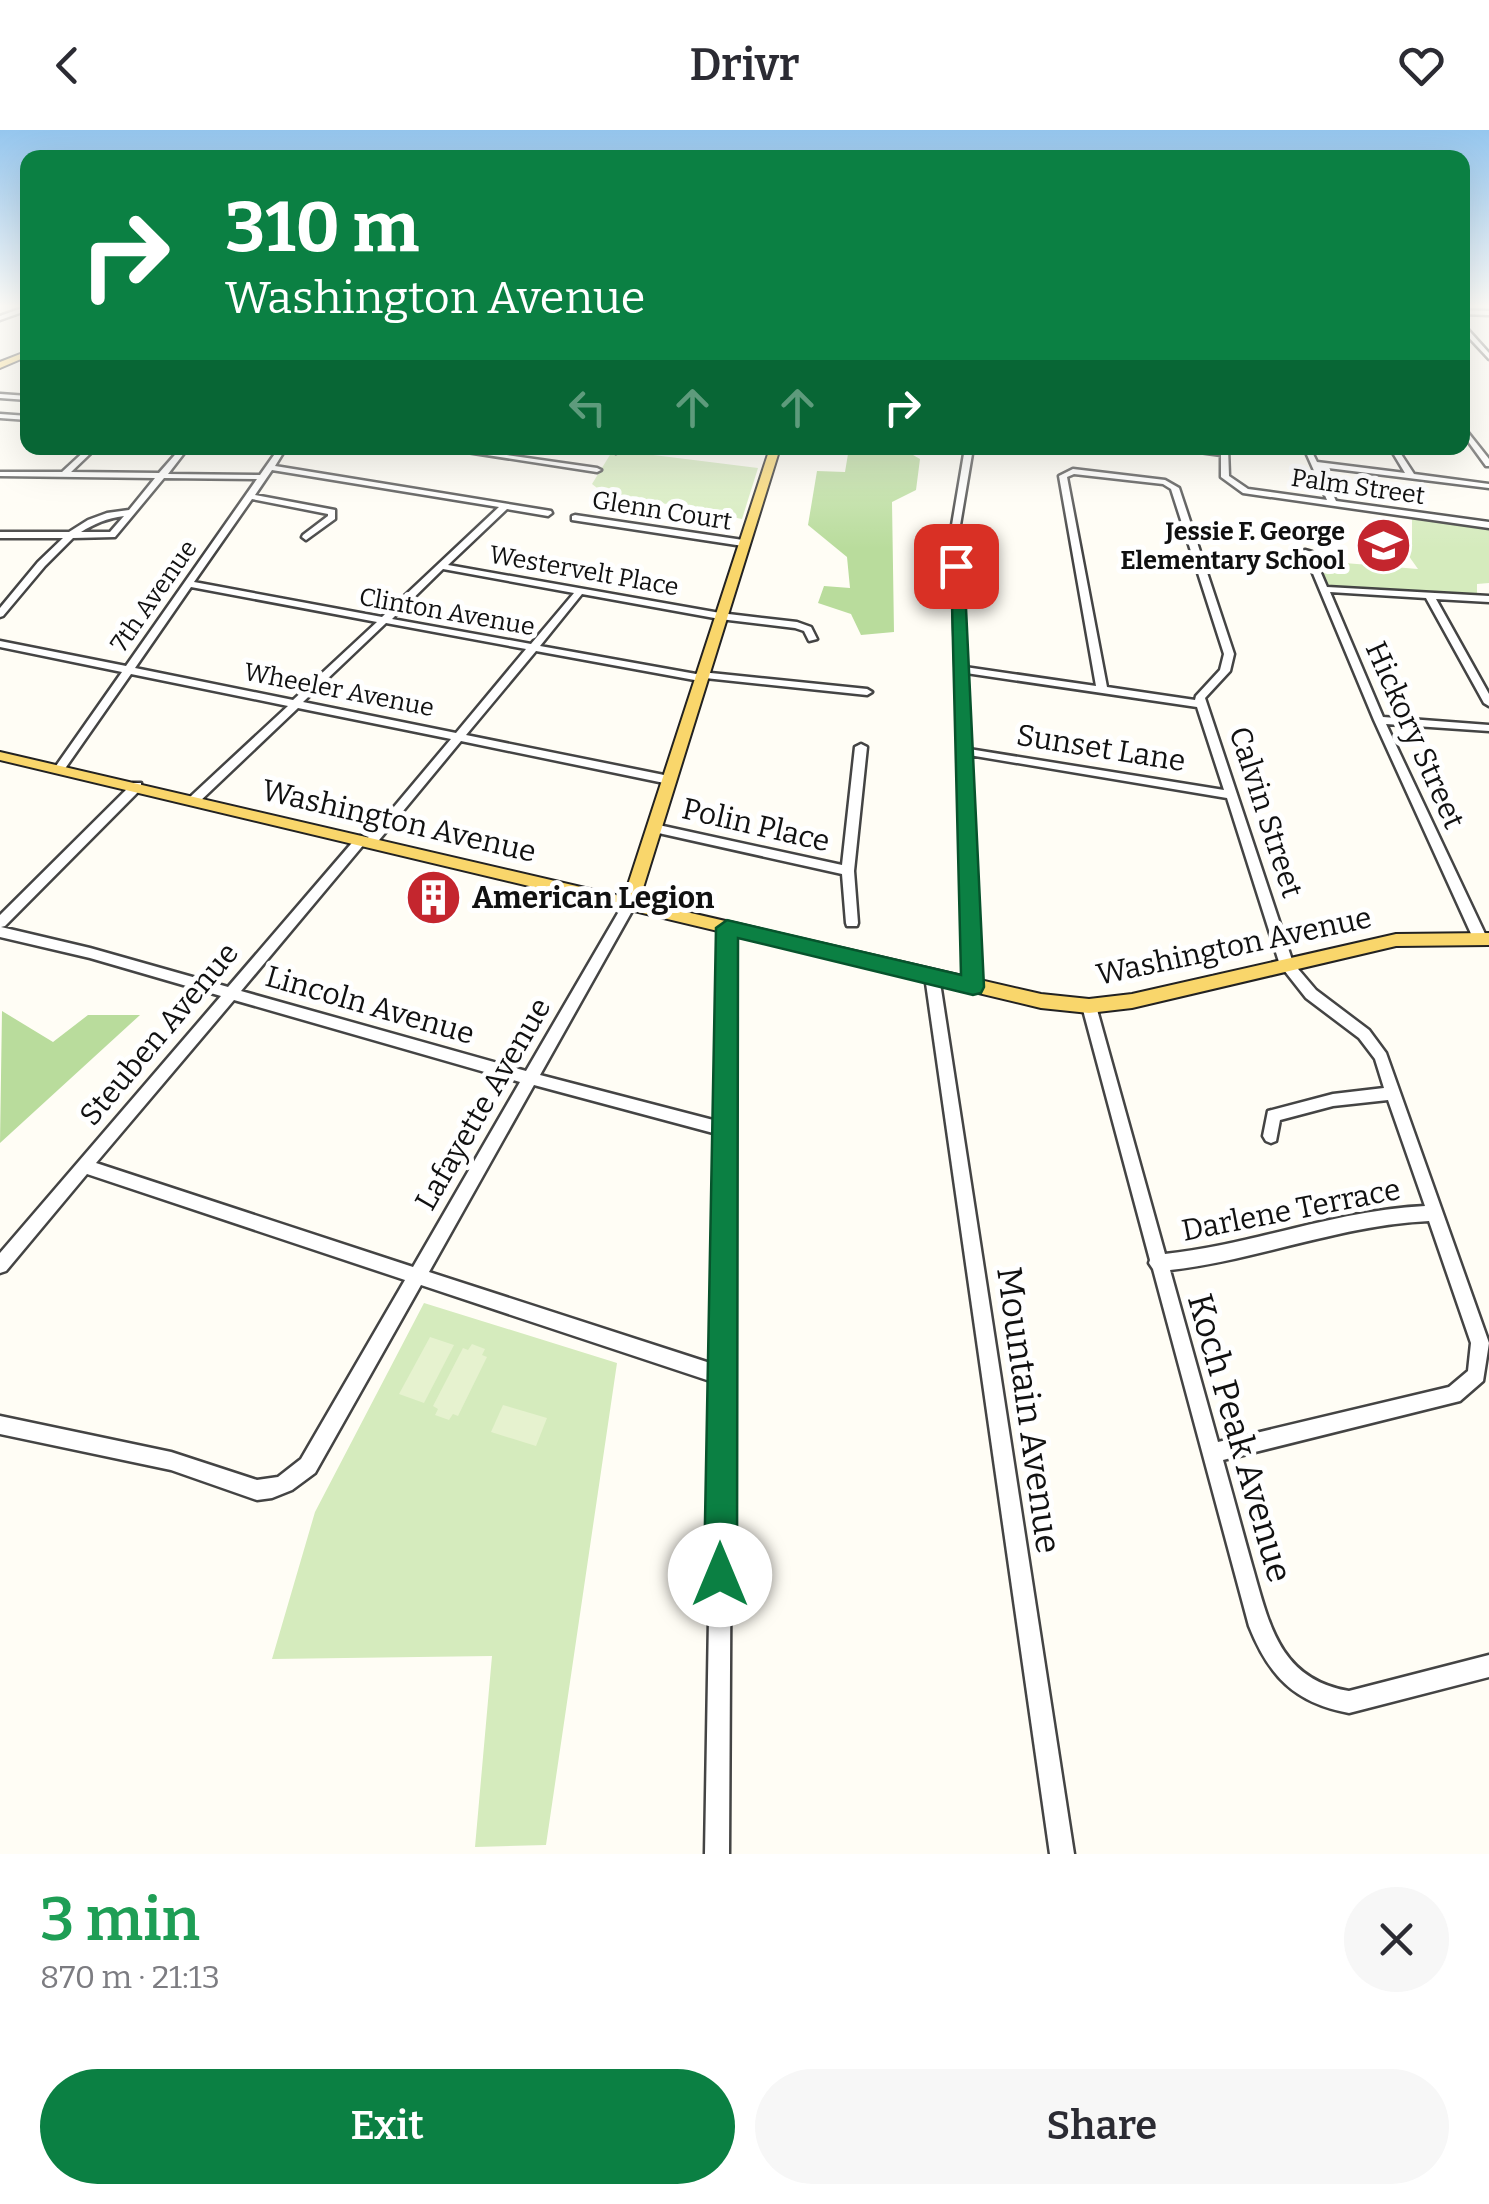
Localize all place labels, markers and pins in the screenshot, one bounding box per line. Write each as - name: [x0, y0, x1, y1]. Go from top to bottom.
- school or university icon: Jessie F. George Elementary School: [1354, 516, 1414, 576]
- place label: Jessie F. George Elementary School: [1120, 517, 1345, 576]
- pin: [914, 524, 999, 609]
- building icon: American Legion: [403, 868, 463, 928]
- place label: American Legion: [472, 880, 715, 916]

